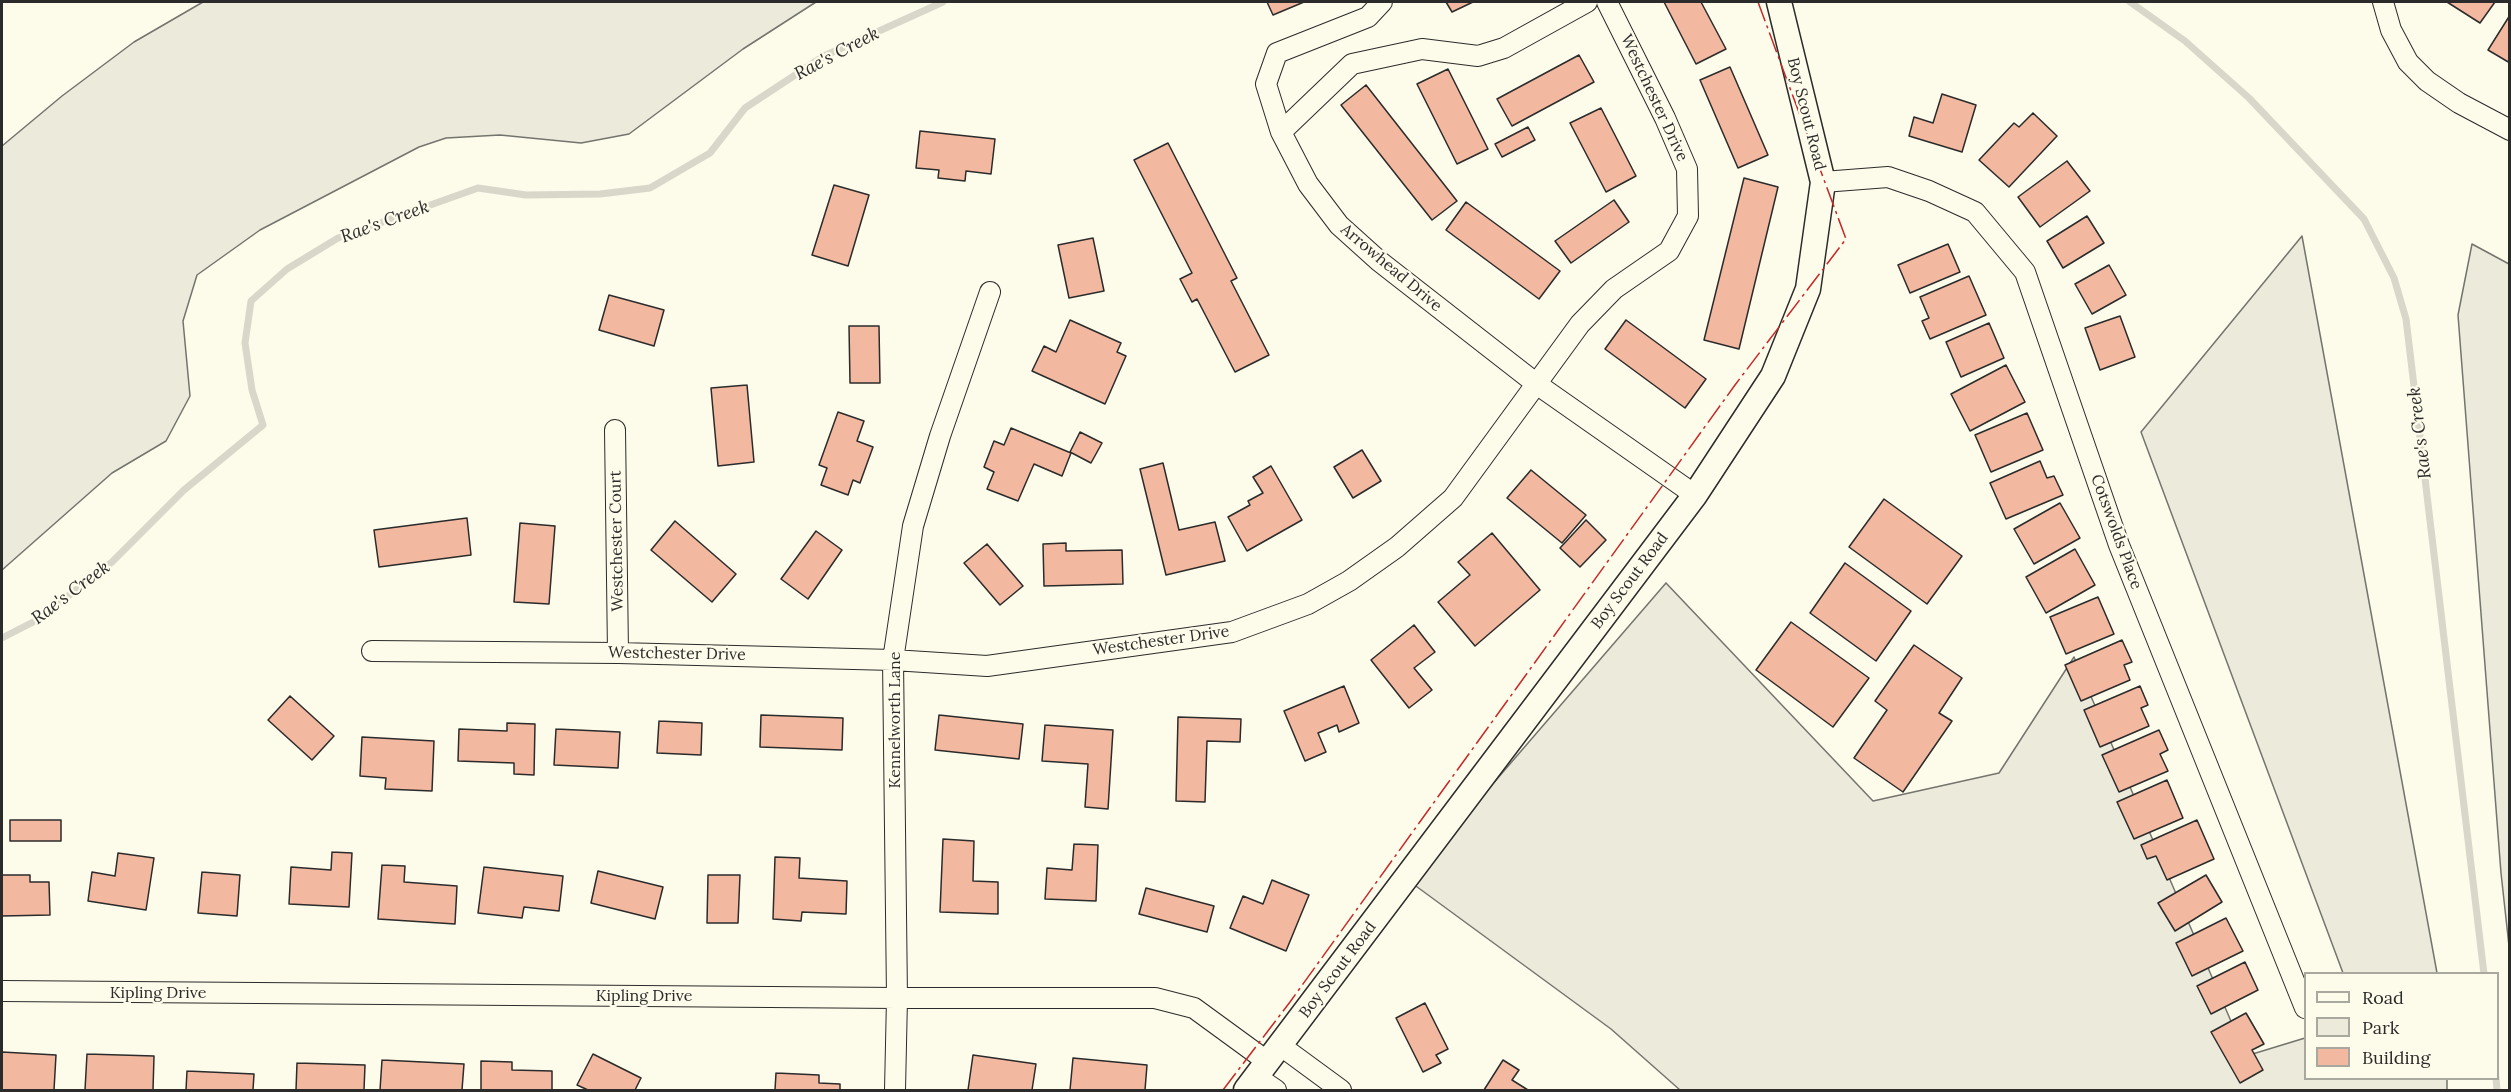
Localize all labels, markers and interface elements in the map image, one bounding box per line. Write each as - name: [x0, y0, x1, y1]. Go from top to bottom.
- water label: Rae's Creek: [791, 23, 883, 85]
- street label: Westchester Drive: [1616, 32, 1692, 164]
- street label: Boy Scout Road: [1783, 56, 1829, 172]
- water label: Rae's Creek: [338, 196, 432, 248]
- street label: Arrowhead Drive: [1337, 220, 1445, 316]
- water label: Rae's Creek: [2404, 386, 2436, 480]
- street label: Westchester Court: [606, 470, 628, 612]
- street label: Cotswolds Place: [2086, 472, 2146, 592]
- street label: Boy Scout Road: [1587, 529, 1673, 633]
- water label: Rae's Creek: [28, 557, 114, 629]
- street label: Westchester Drive: [1091, 622, 1231, 660]
- street label: Westchester Drive: [608, 643, 746, 665]
- street label: Kennelworth Lane: [885, 652, 905, 788]
- street label: Boy Scout Road: [1295, 918, 1381, 1022]
- legend: [2304, 972, 2499, 1080]
- street label: Kipling Drive: [110, 983, 206, 1003]
- street label: Kipling Drive: [596, 986, 692, 1006]
- text: Road: [2362, 986, 2404, 1009]
- text: Park: [2362, 1016, 2399, 1039]
- text: Building: [2362, 1046, 2430, 1069]

